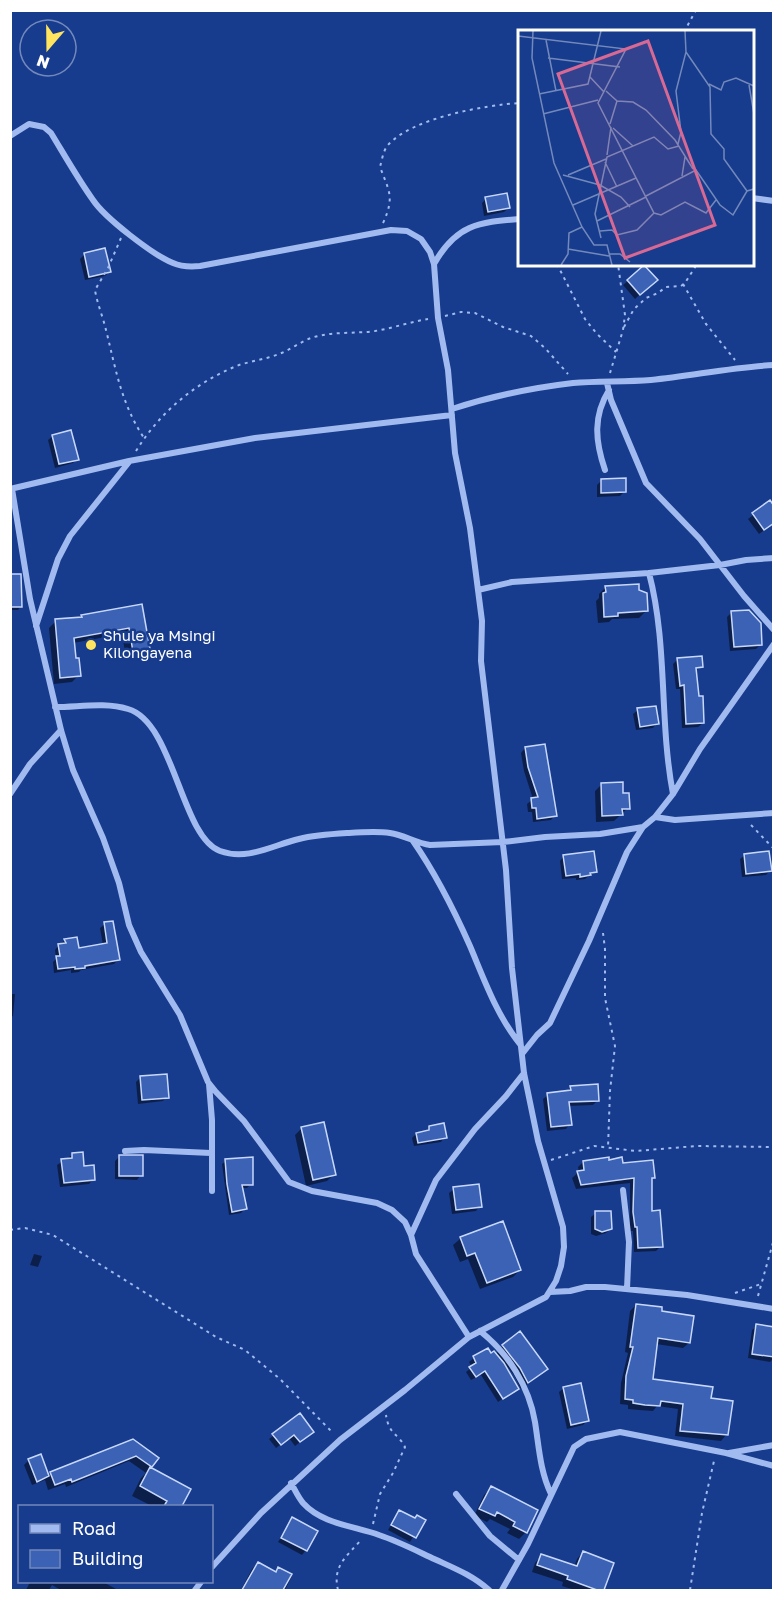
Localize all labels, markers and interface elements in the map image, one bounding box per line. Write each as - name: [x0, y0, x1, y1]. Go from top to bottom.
- north arrow: [18, 18, 78, 78]
- inset map: [518, 30, 754, 266]
- text: N: [34, 51, 52, 74]
- place label: Shule ya Msingi Kilongayena: [103, 626, 216, 661]
- marker: Shule ya Msingi Kilongayena: [84, 638, 98, 652]
- legend: [18, 1505, 213, 1583]
- text: Road: [72, 1517, 116, 1539]
- text: Building: [72, 1547, 143, 1569]

